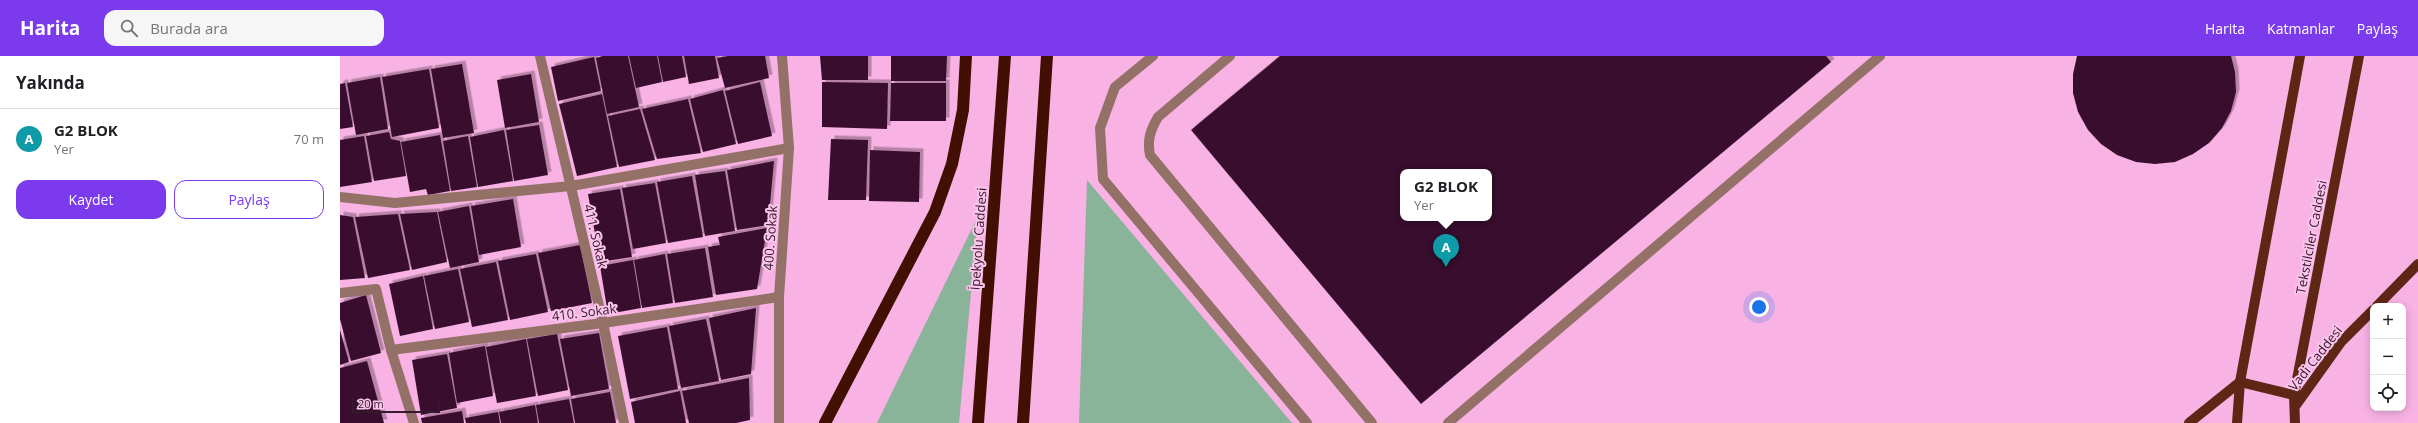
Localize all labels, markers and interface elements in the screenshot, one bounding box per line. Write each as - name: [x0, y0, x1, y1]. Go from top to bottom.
- search box: [104, 10, 384, 46]
- text: Harita: [20, 15, 80, 41]
- icon: search: [118, 17, 140, 39]
- text: Burada ara: [150, 18, 228, 38]
- text: Harita: [2205, 19, 2245, 38]
- text: Katmanlar: [2267, 19, 2335, 38]
- text: Paylaş: [2357, 19, 2398, 38]
- text: Yakında: [16, 71, 85, 94]
- text: G2 BLOK: [54, 120, 118, 140]
- text: A: [25, 130, 33, 148]
- text: 70 m: [294, 130, 324, 148]
- text: Yer: [54, 140, 74, 158]
- popup: [1400, 169, 1492, 221]
- text: G2 BLOK: [1414, 176, 1478, 196]
- street label: Tekstilciler Caddesi: [2291, 179, 2331, 295]
- button: Kaydet: [16, 180, 166, 219]
- button: Paylaş: [174, 180, 324, 219]
- street label: İpekyolu Caddesi: [965, 187, 991, 291]
- text: Yer: [1414, 196, 1434, 214]
- street label: 411. Sokak: [580, 202, 612, 270]
- street label: 400. Sokak: [759, 205, 781, 271]
- pin: A: [1433, 234, 1459, 267]
- your location: [1749, 297, 1769, 317]
- street label: 410. Sokak: [551, 299, 617, 325]
- map controls: [2370, 303, 2406, 411]
- button: +: [2370, 303, 2406, 339]
- street label: Vadi Caddesi: [2284, 322, 2346, 394]
- button: −: [2370, 339, 2406, 375]
- button: locate: [2370, 375, 2406, 411]
- scale bar: [352, 395, 440, 414]
- text: 20 m: [358, 396, 384, 411]

